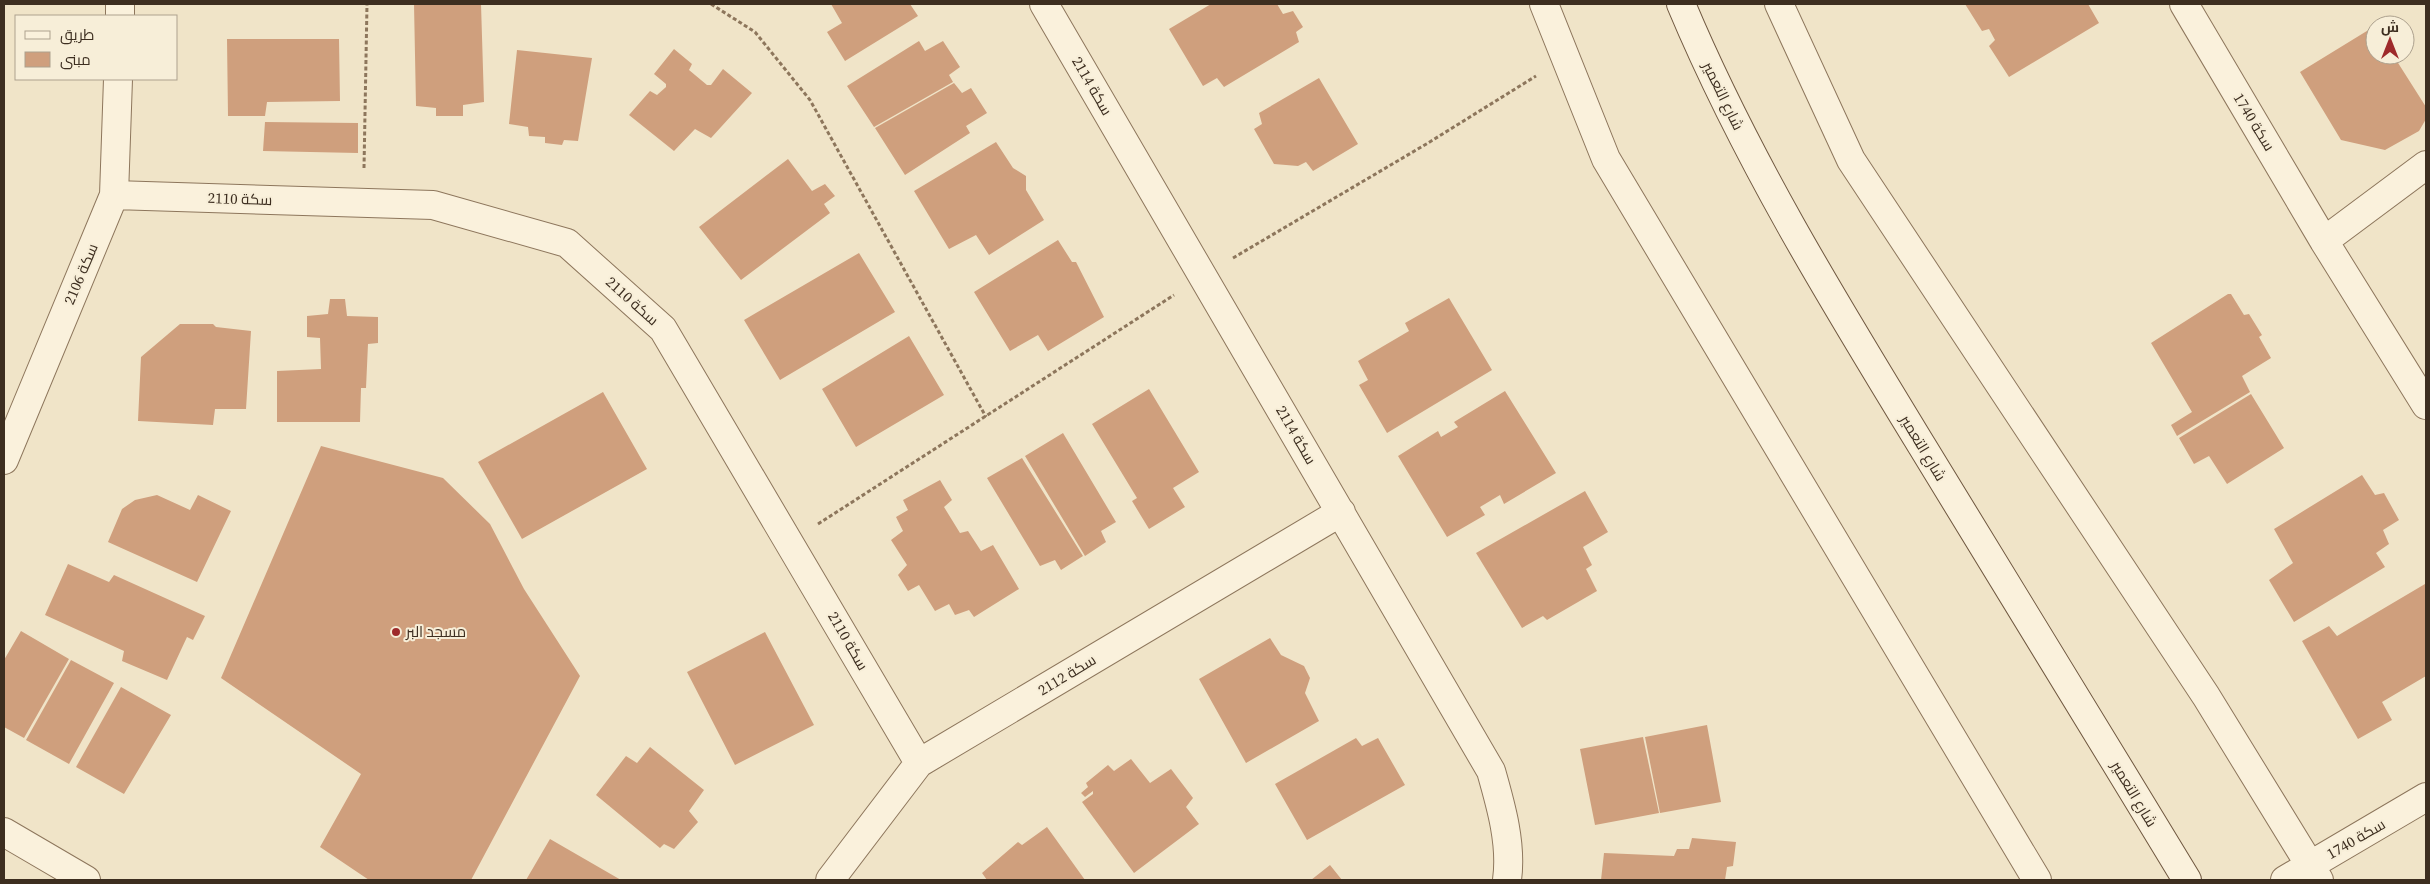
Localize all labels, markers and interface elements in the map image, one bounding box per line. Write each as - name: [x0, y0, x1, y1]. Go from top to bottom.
- legend: [15, 15, 178, 80]
- north arrow: [2365, 15, 2415, 65]
- text: ش: [2381, 17, 2399, 37]
- text: طريق: [60, 24, 94, 45]
- text: مبنى: [60, 49, 91, 70]
- street label: سكة 2114: [1067, 53, 1118, 119]
- street label: شارع التعمير: [1697, 57, 1749, 134]
- street label: سكة 1740: [2229, 89, 2280, 155]
- street label: سكة 2110: [207, 187, 273, 210]
- street label: سكة 2106: [58, 240, 103, 308]
- street label: سكة 2110: [601, 271, 663, 330]
- street label: سكة 2114: [1271, 402, 1322, 468]
- street label: شارع التعمير: [1894, 410, 1951, 485]
- street label: سكة 2110: [823, 608, 874, 674]
- place label: مسجد البر: [405, 621, 466, 642]
- marker: مسجد البر: [390, 626, 402, 638]
- street label: سكة 2112: [1034, 649, 1100, 700]
- street label: شارع التعمير: [2105, 756, 2162, 831]
- street label: سكة 1740: [2323, 813, 2389, 864]

